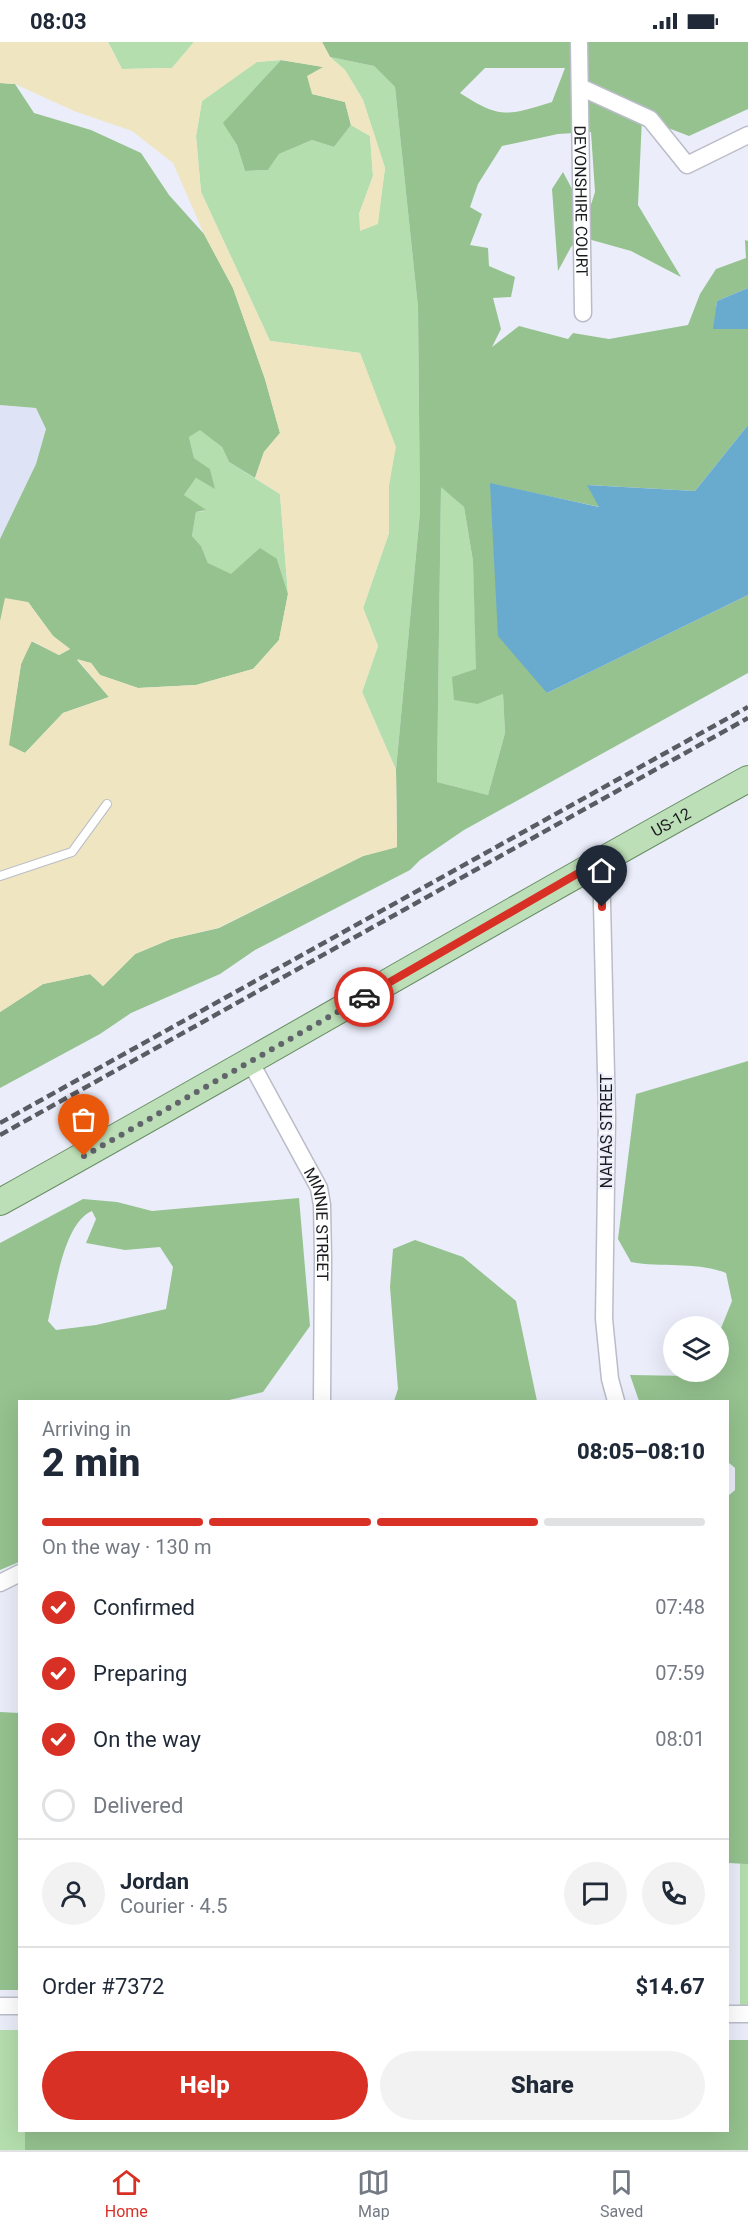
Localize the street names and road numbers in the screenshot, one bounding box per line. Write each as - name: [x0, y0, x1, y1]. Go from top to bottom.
- street label: DEVONSHIRE COURT: [571, 125, 592, 277]
- street label: US-12: [648, 803, 694, 840]
- street label: NAHAS STREET: [597, 1073, 616, 1188]
- street label: MINNIE STREET: [300, 1164, 333, 1282]

